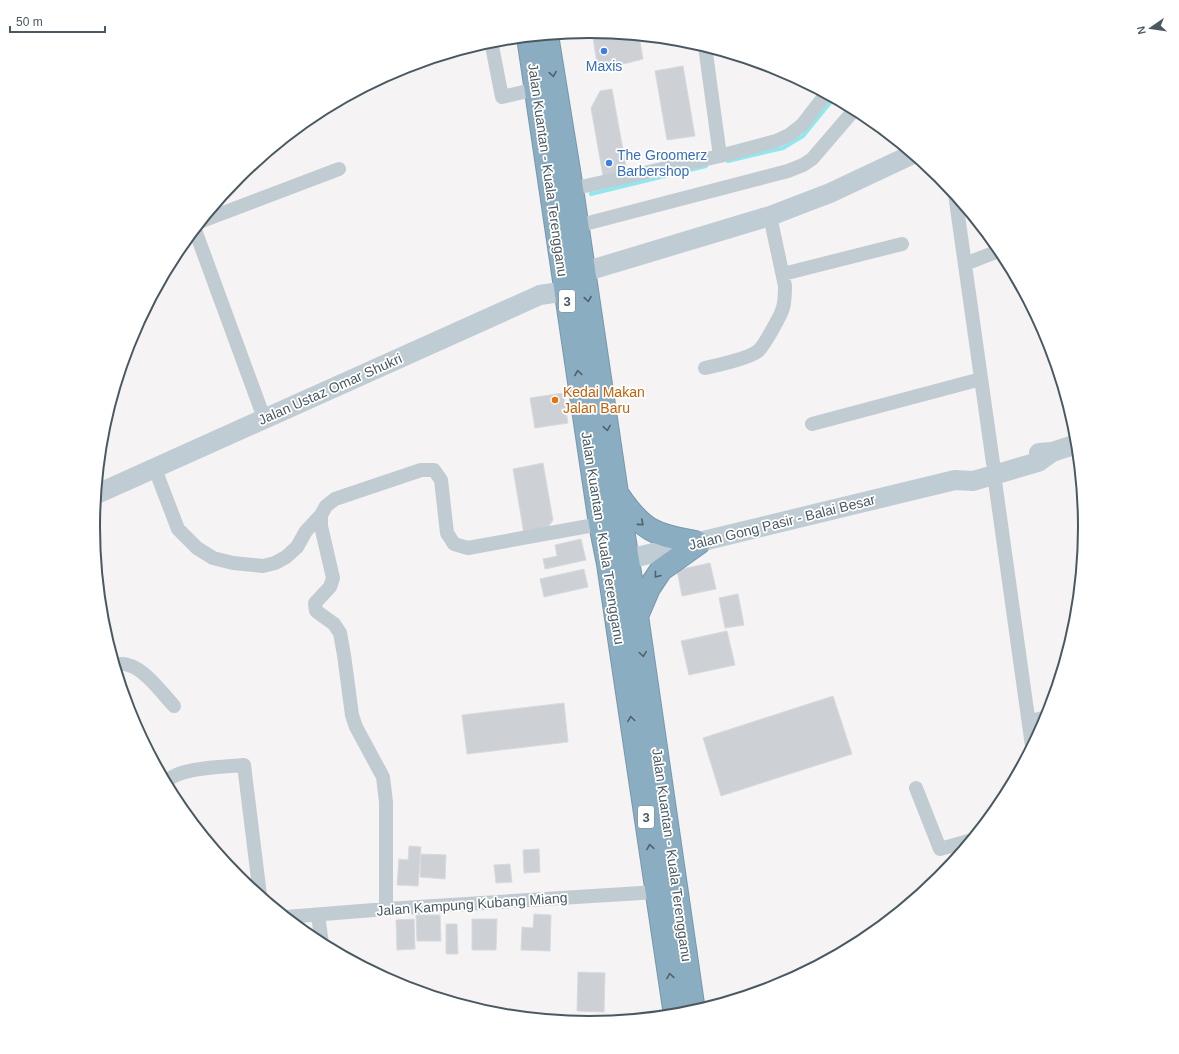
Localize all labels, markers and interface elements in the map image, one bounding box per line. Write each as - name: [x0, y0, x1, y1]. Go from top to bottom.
- scale bar: [10, 8, 105, 34]
- north arrow: [1131, 8, 1171, 48]
- text: 50 m: [16, 15, 43, 29]
- text: N: [1135, 25, 1148, 35]
- marker: Maxis: [599, 46, 609, 56]
- place label: Maxis: [586, 58, 622, 74]
- street label: Jalan Kuantan - Kuala Terengganu: [525, 62, 571, 278]
- one-way arrow: [548, 71, 557, 77]
- place label: The Groomerz Barbershop: [617, 147, 707, 179]
- marker: The Groomerz Barbershop: [604, 158, 614, 168]
- road number: 3: [559, 290, 575, 312]
- one-way arrow: [583, 296, 592, 302]
- street label: Jalan Ustaz Omar Shukri: [256, 350, 404, 428]
- one-way arrow: [574, 370, 583, 376]
- place label: Kedai Makan Jalan Baru: [563, 384, 645, 416]
- marker: Kedai Makan Jalan Baru: [550, 395, 560, 405]
- one-way arrow: [602, 425, 611, 431]
- street label: Jalan Kuantan - Kuala Terengganu: [578, 430, 628, 646]
- street label: Jalan Gong Pasir - Balai Besar: [687, 491, 877, 553]
- one-way arrow: [637, 519, 644, 526]
- one-way arrow: [655, 571, 662, 578]
- one-way arrow: [638, 651, 647, 657]
- one-way arrow: [627, 716, 636, 722]
- street label: Jalan Kuantan - Kuala Terengganu: [649, 747, 695, 963]
- road number: 3: [638, 806, 654, 828]
- one-way arrow: [646, 844, 655, 851]
- street label: Jalan Kampung Kubang Miang: [376, 889, 568, 919]
- one-way arrow: [666, 973, 675, 979]

